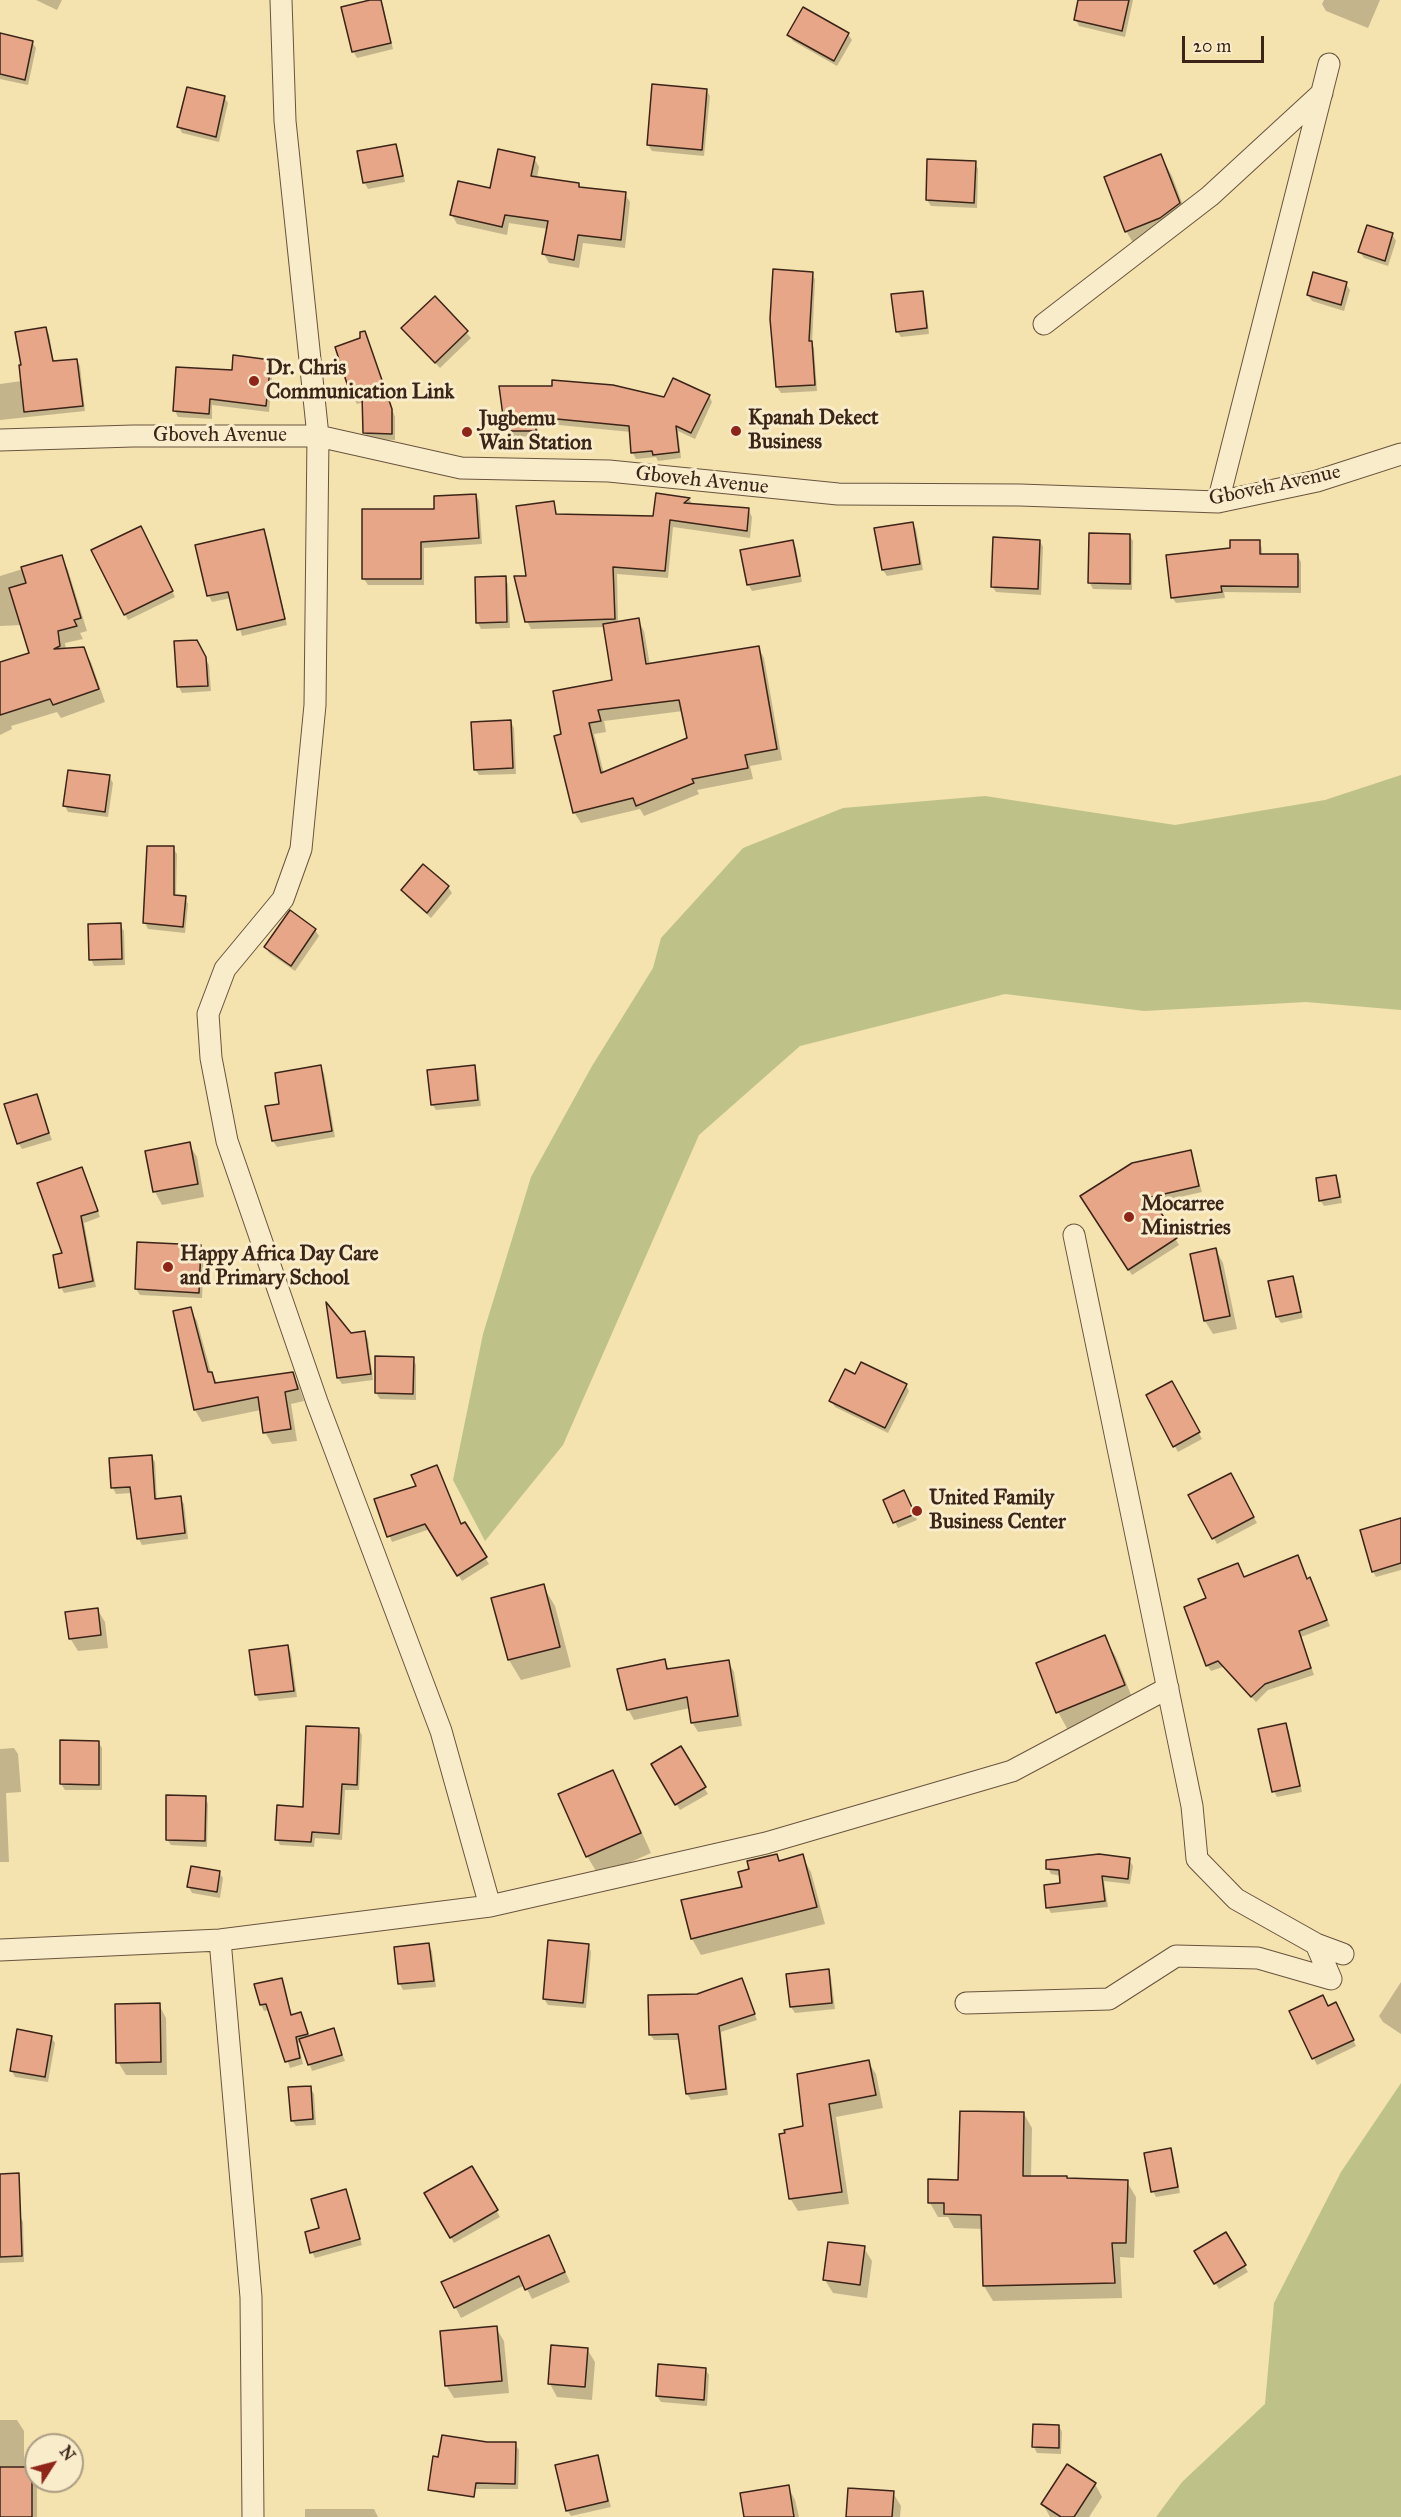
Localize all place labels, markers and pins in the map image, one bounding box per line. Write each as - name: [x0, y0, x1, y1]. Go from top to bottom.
- place label: Dr. Chris Communication Link: [266, 356, 454, 406]
- marker: Dr. Chris Communication Link: [247, 374, 261, 388]
- place label: Kpanah Dekect Business: [748, 406, 878, 456]
- place label: Jugbemu Wain Station: [479, 407, 592, 457]
- marker: Kpanah Dekect Business: [729, 424, 743, 438]
- marker: Jugbemu Wain Station: [460, 425, 474, 439]
- place label: Mocarree Ministries: [1141, 1192, 1231, 1242]
- marker: Mocarree Ministries: [1122, 1210, 1136, 1224]
- place label: Happy Africa Day Care and Primary School: [180, 1242, 379, 1292]
- marker: Happy Africa Day Care and Primary School: [161, 1260, 175, 1274]
- place label: United Family Business Center: [929, 1486, 1066, 1536]
- marker: United Family Business Center: [910, 1504, 924, 1518]

